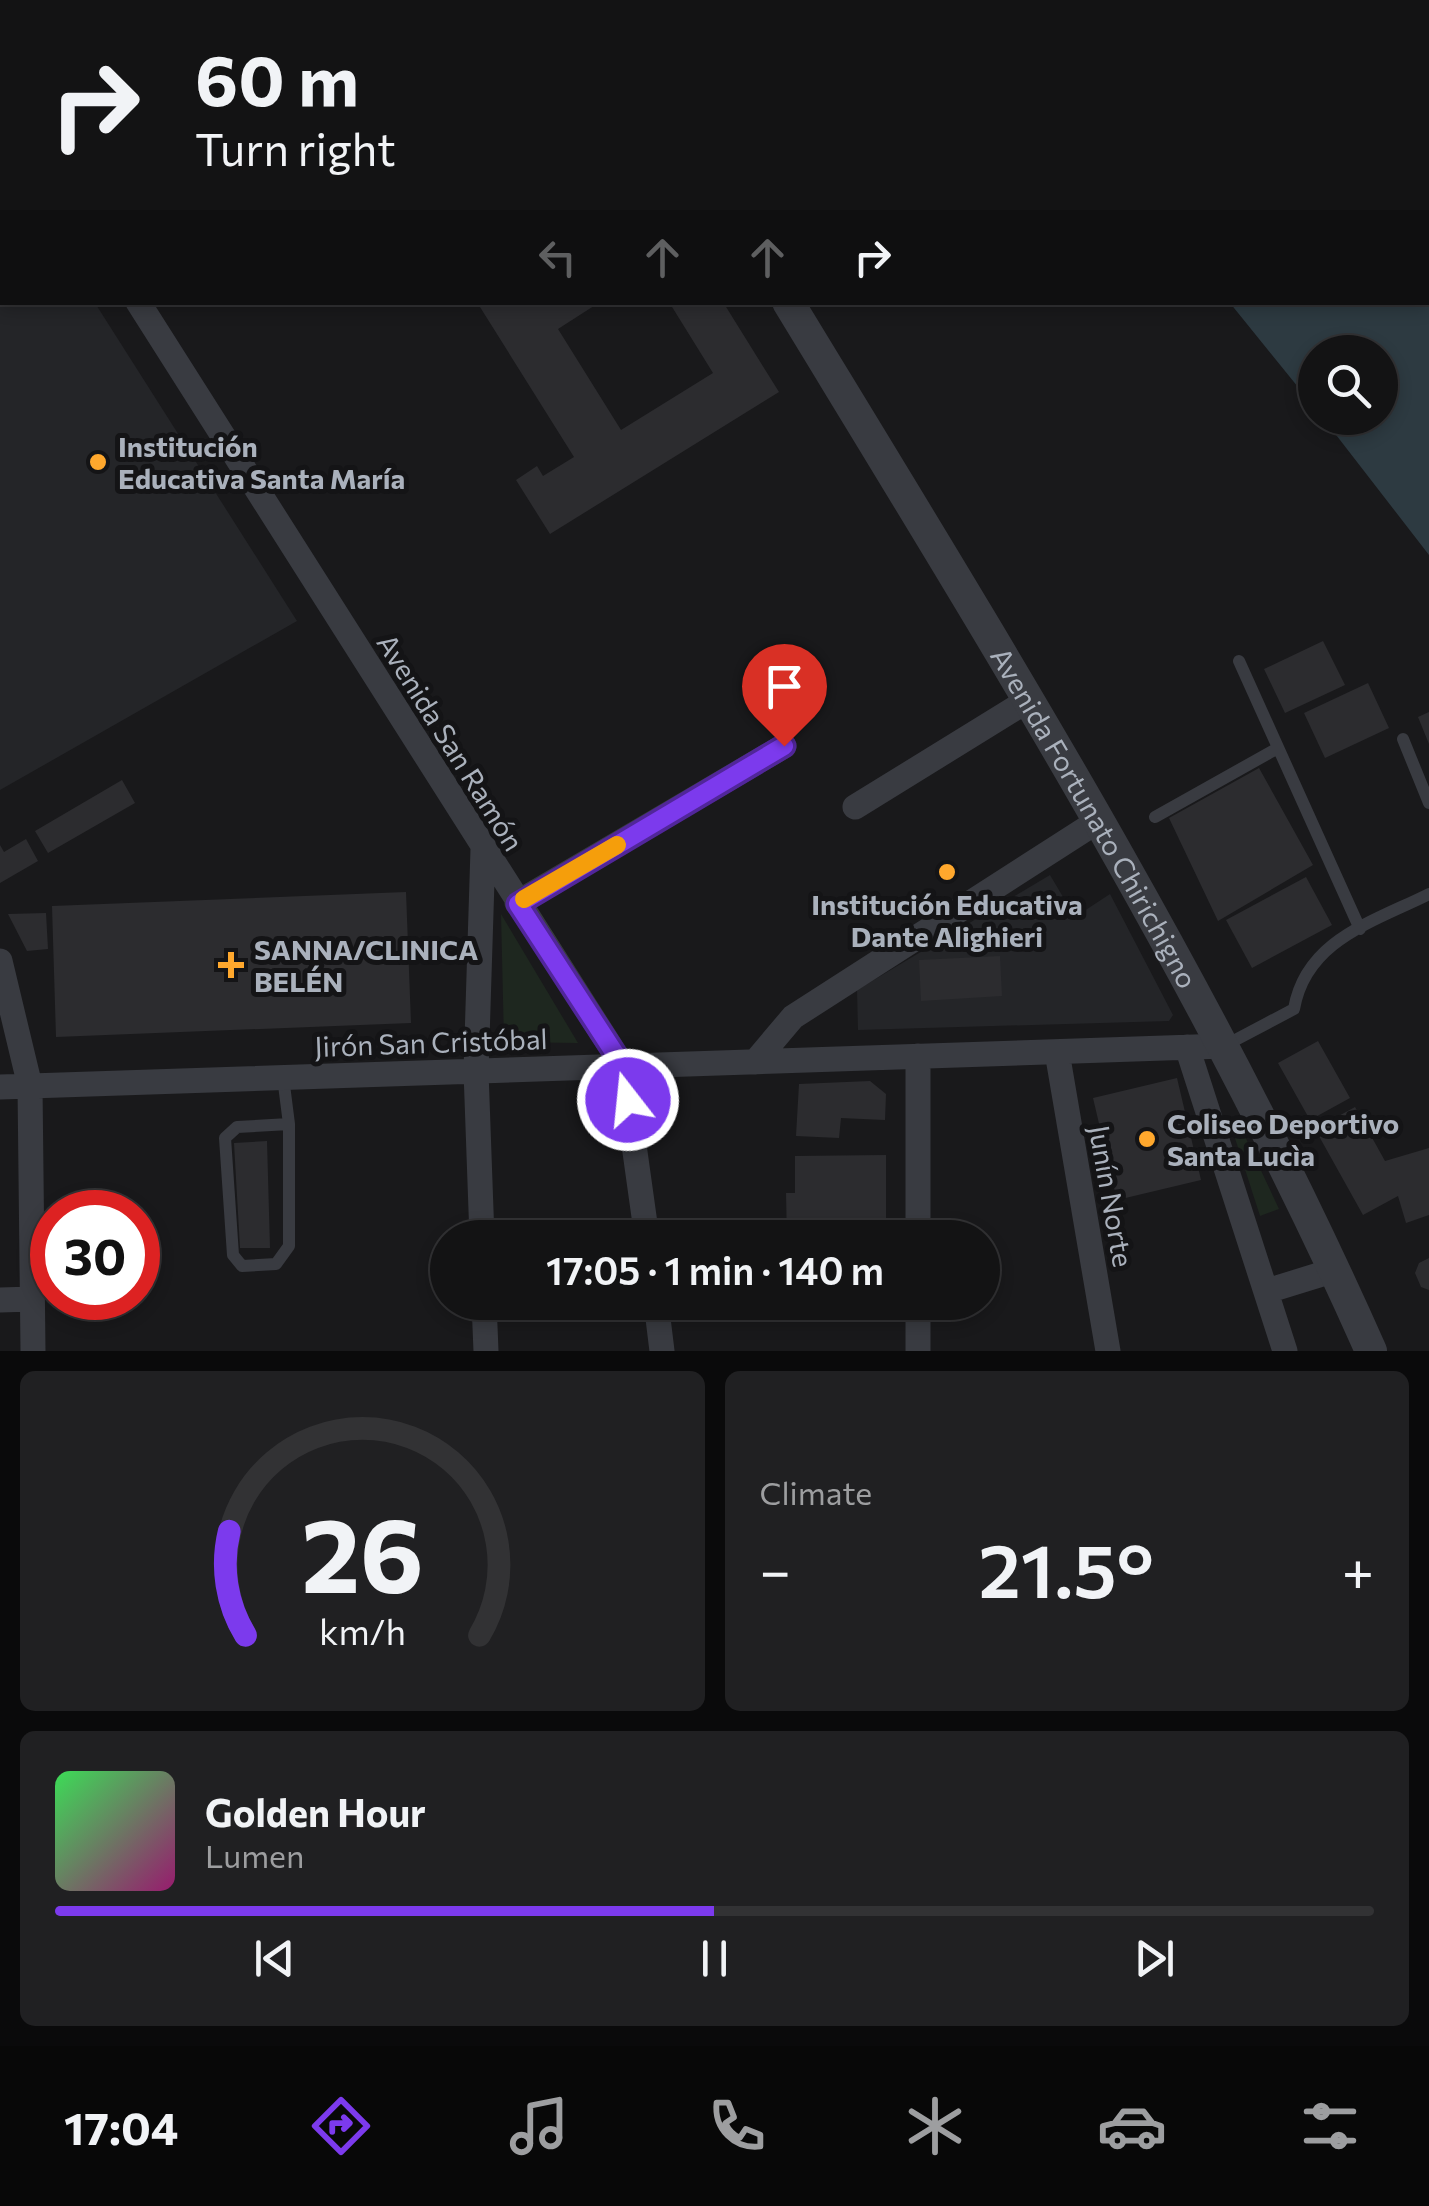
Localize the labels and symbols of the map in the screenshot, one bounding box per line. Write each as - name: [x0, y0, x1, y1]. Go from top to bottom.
- place label: Institución Educativa Santa María: [118, 429, 405, 495]
- marker: Institución Educativa Santa María: [87, 451, 109, 473]
- street label: Avenida San Ramón: [371, 627, 531, 857]
- street label: Avenida Fortunato Chirichigno: [984, 641, 1205, 994]
- pin: [742, 644, 827, 747]
- marker: Institución Educativa Dante Alighieri: [936, 861, 958, 883]
- place label: Institución Educativa Dante Alighieri: [811, 887, 1083, 953]
- place label: SANNA/CLINICA BELÉN: [254, 932, 478, 998]
- marker: SANNA/CLINICA BELÉN: [218, 952, 244, 978]
- street label: Jirón San Cristóbal: [314, 1021, 548, 1063]
- position arrow: [576, 1048, 680, 1152]
- place label: Coliseo Deportivo Santa Lucìa: [1167, 1106, 1399, 1172]
- street label: Junín Norte: [1083, 1122, 1141, 1270]
- marker: Coliseo Deportivo Santa Lucìa: [1136, 1128, 1158, 1150]
- speed limit sign: 30: [30, 1190, 160, 1320]

